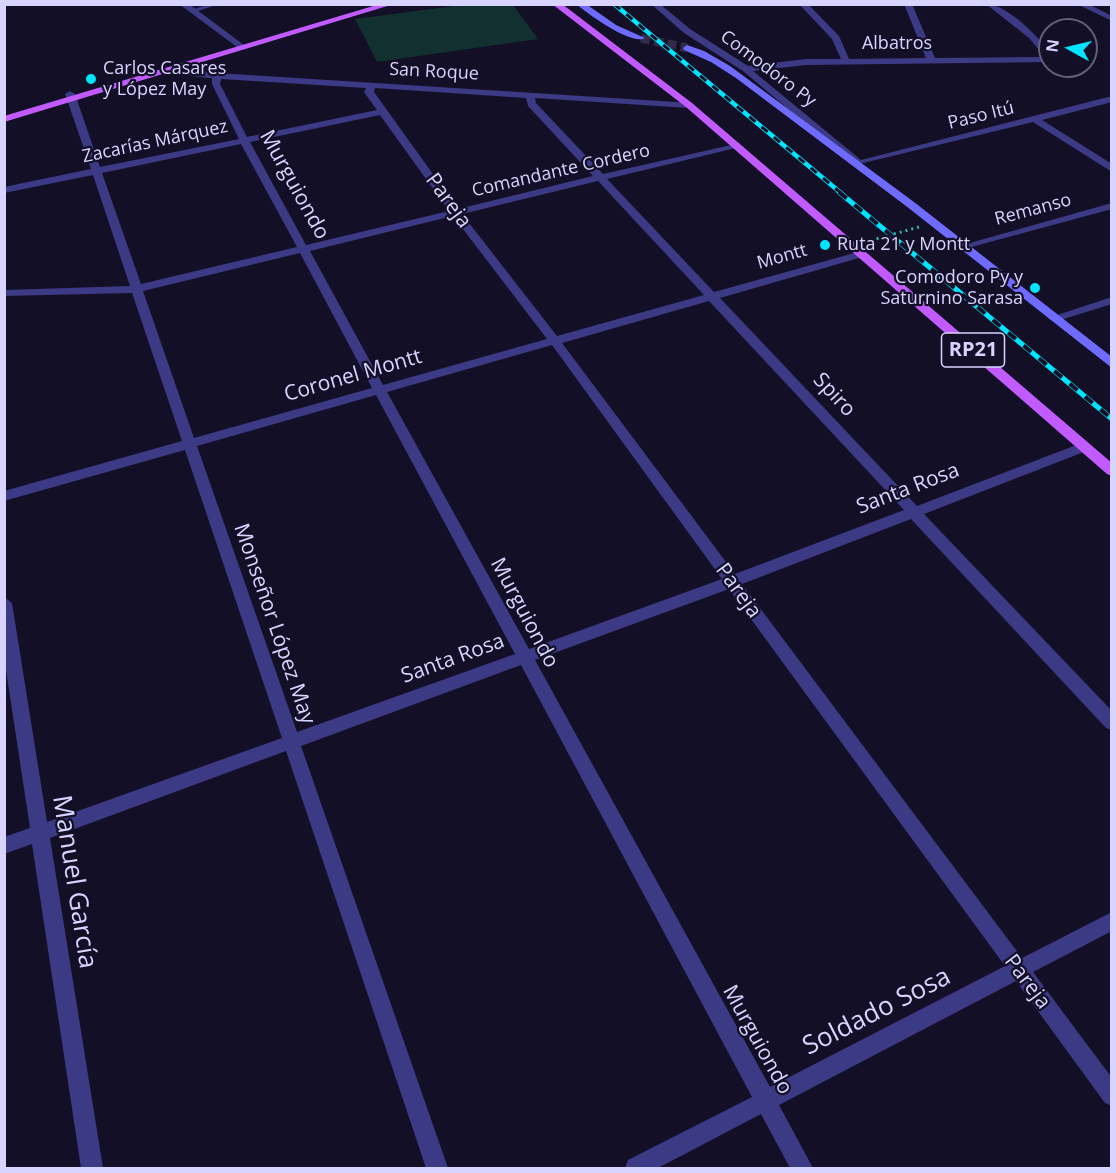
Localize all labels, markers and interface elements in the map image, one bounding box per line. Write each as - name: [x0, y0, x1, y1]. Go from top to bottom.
- north arrow: [1038, 18, 1098, 78]
- street label: Comodoro Py: [716, 26, 820, 112]
- street label: Albatros: [862, 33, 932, 55]
- text: N: [1040, 38, 1064, 54]
- place label: Carlos Casares y López May: [103, 58, 226, 100]
- street label: San Roque: [389, 59, 479, 85]
- marker: Carlos Casares y López May: [84, 72, 98, 86]
- street label: Paso Itú: [946, 97, 1016, 135]
- street label: Zacarías Márquez: [80, 116, 230, 168]
- street label: Murguiondo: [254, 126, 334, 244]
- street label: Comandante Cordero: [470, 140, 652, 202]
- street label: Pareja: [420, 169, 476, 233]
- street label: Remanso: [992, 189, 1074, 231]
- place label: Ruta 21 y Montt: [837, 234, 970, 256]
- marker: Ruta 21 y Montt: [818, 238, 832, 252]
- street label: Montt: [755, 240, 809, 274]
- place label: Comodoro Py y Saturnino Sarasa: [880, 267, 1023, 310]
- marker: Comodoro Py y Saturnino Sarasa: [1028, 281, 1042, 295]
- road number: RP21: [942, 333, 1004, 367]
- street label: Coronel Montt: [281, 344, 425, 408]
- street label: Spiro: [807, 368, 861, 422]
- street label: Santa Rosa: [853, 458, 963, 520]
- street label: Monseñor López May: [228, 520, 320, 728]
- street label: Murguiondo: [484, 554, 564, 672]
- street label: Pareja: [710, 559, 766, 623]
- street label: Santa Rosa: [398, 629, 508, 689]
- street label: Manuel García: [45, 793, 103, 971]
- street label: Pareja: [998, 950, 1056, 1014]
- street label: Soldado Sosa: [798, 961, 956, 1063]
- street label: Murguiondo: [717, 981, 797, 1099]

